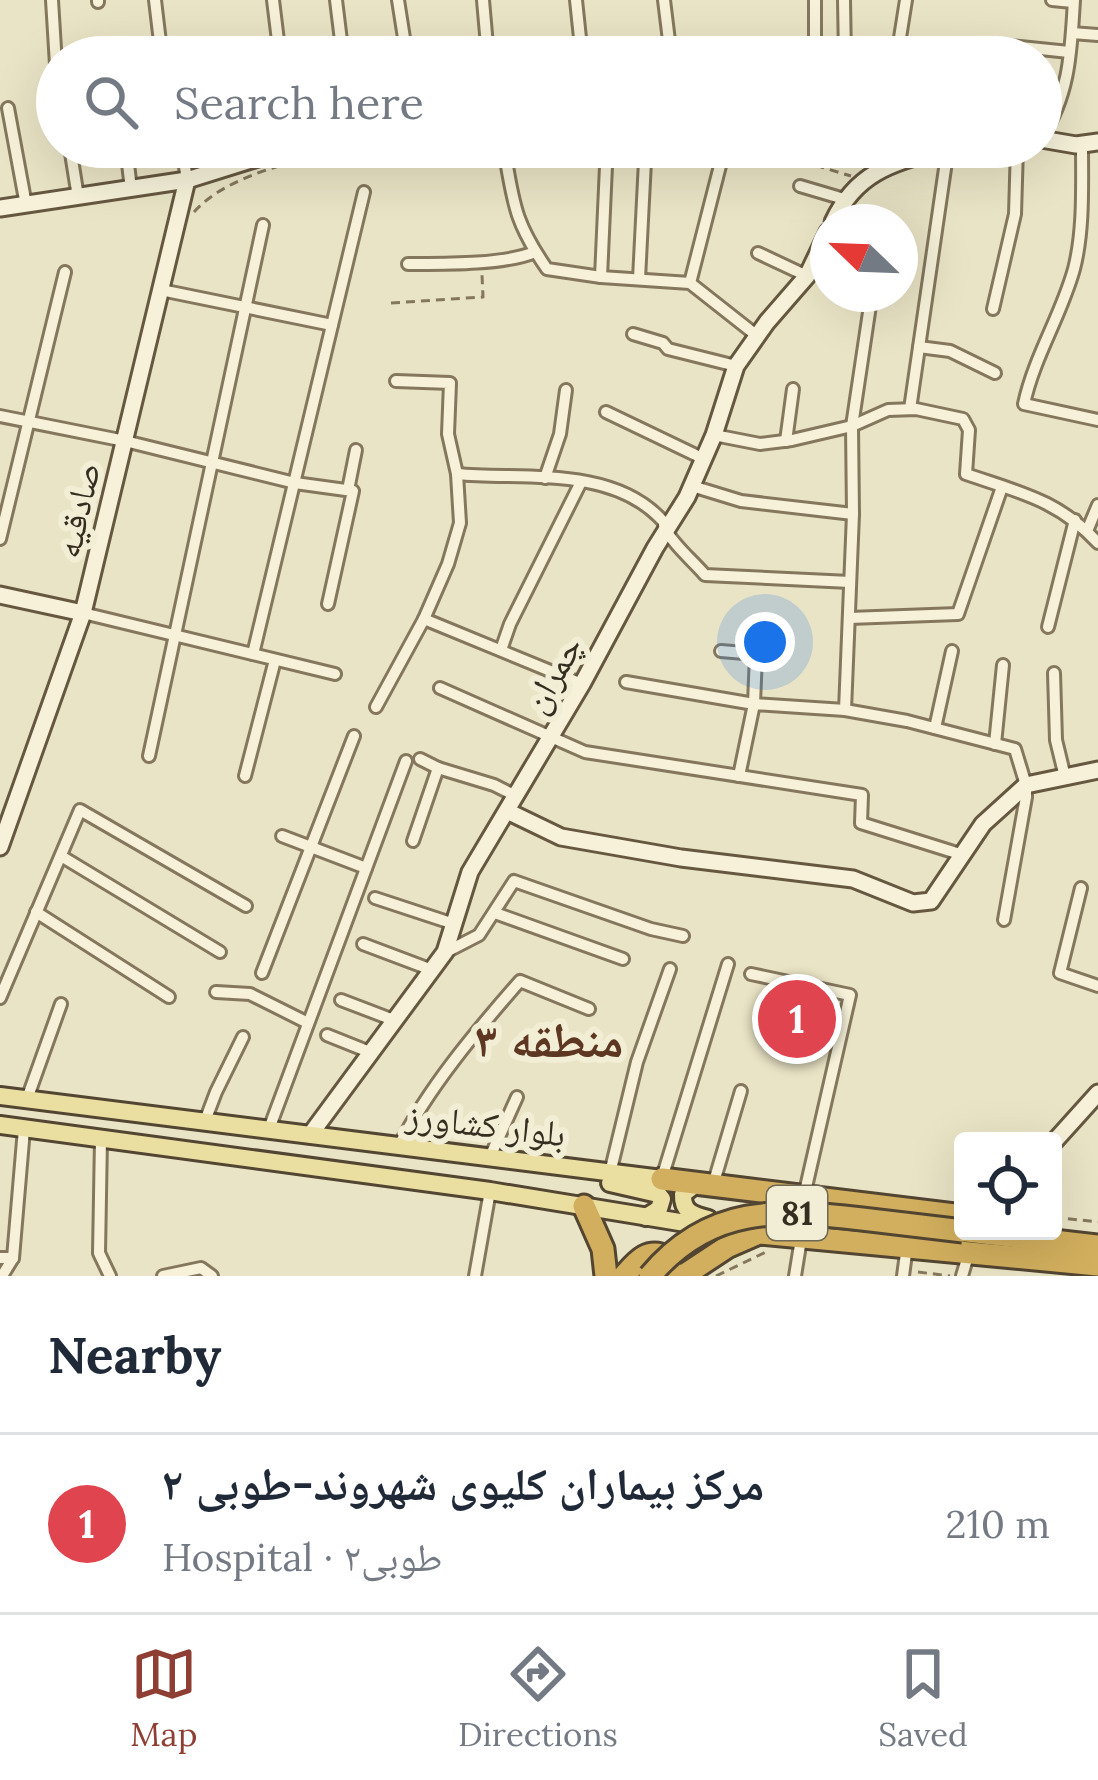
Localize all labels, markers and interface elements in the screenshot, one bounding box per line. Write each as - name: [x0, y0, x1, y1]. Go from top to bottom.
- search box: [36, 36, 1062, 168]
- icon: search: [78, 69, 144, 135]
- text: Search here: [174, 74, 424, 131]
- north arrow: [810, 204, 918, 312]
- street label: صادقیه: [44, 458, 110, 562]
- your location: [735, 612, 795, 672]
- street label: چمران: [512, 627, 592, 721]
- pin: 1: [758, 974, 836, 1064]
- district label: منطقه ۳: [475, 1009, 623, 1070]
- street label: بلوار کشاورز: [403, 1091, 568, 1157]
- map controls: [954, 1132, 1062, 1240]
- button: locate: [954, 1132, 1062, 1240]
- road number: 81: [767, 1186, 827, 1240]
- text: Nearby: [48, 1322, 221, 1387]
- text: مرکز بیماران کلیوی شهروند-طوبی ۲: [162, 1455, 764, 1512]
- text: 1: [79, 1499, 95, 1549]
- text: 210 m: [946, 1499, 1050, 1549]
- text: Hospital · طوبی۲: [162, 1532, 442, 1582]
- tab: Map: [130, 1641, 197, 1755]
- tab: Directions: [458, 1641, 618, 1755]
- tab: Saved: [878, 1641, 968, 1755]

